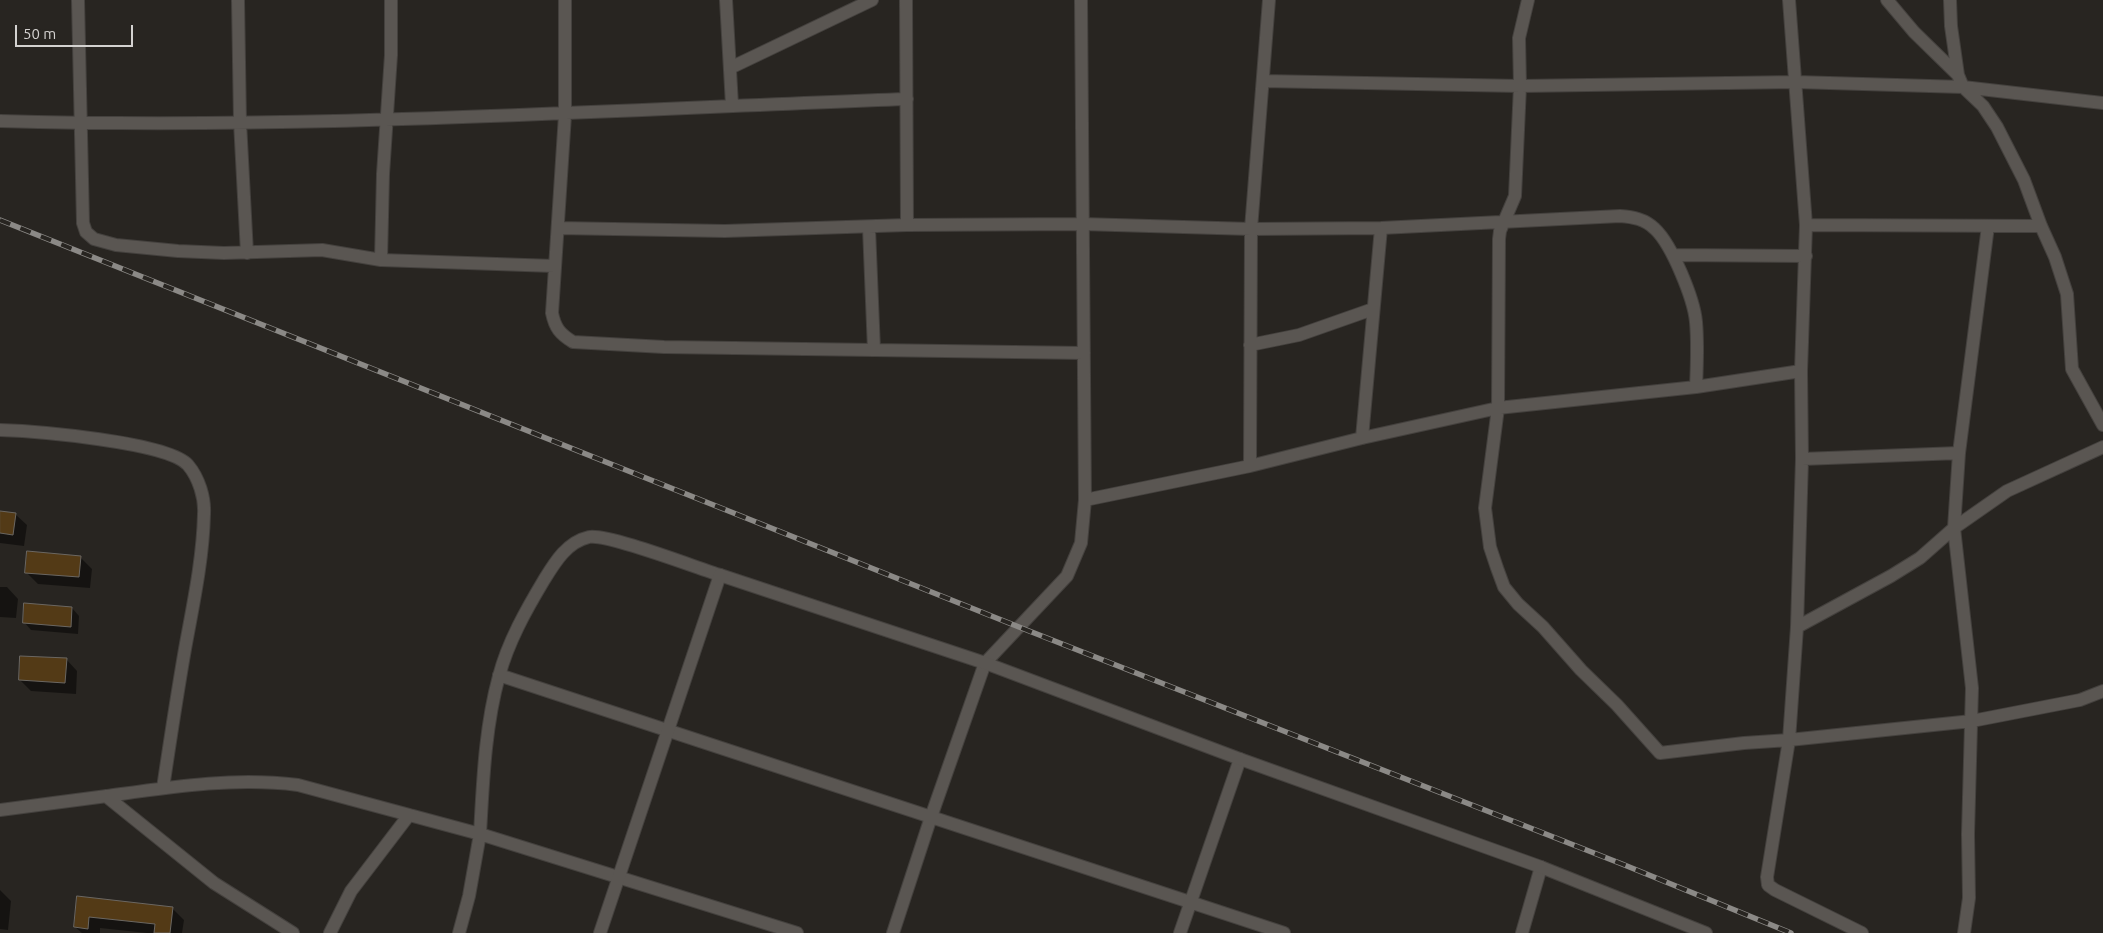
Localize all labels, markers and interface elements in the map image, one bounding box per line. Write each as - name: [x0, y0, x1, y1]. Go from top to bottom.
- scale bar: [18, 15, 135, 47]
- text: 50 m: [23, 25, 56, 42]

